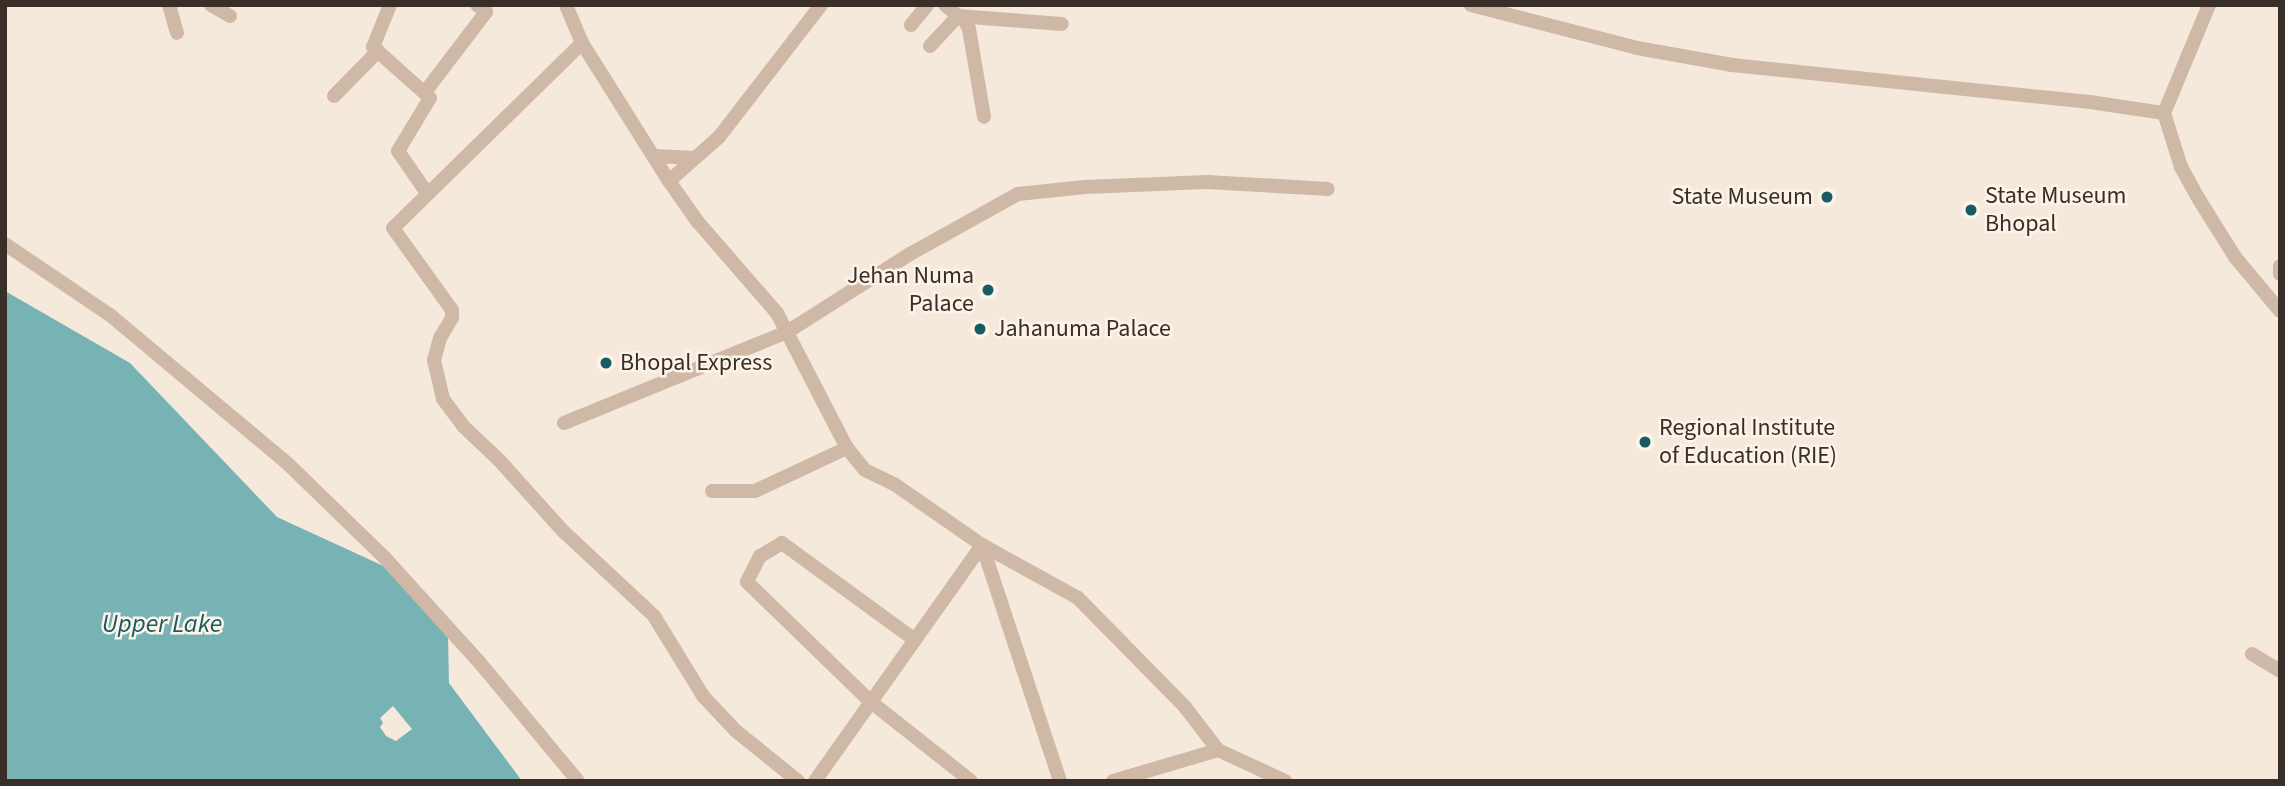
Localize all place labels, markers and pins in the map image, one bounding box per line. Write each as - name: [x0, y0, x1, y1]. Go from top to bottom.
- place label: State Museum Bhopal: [1985, 182, 2127, 238]
- place label: State Museum: [1671, 183, 1813, 211]
- marker: State Museum: [1819, 189, 1835, 205]
- marker: State Museum Bhopal: [1963, 202, 1979, 218]
- place label: Jehan Numa Palace: [847, 262, 974, 318]
- marker: Jehan Numa Palace: [980, 282, 996, 298]
- place label: Jahanuma Palace: [994, 315, 1171, 343]
- marker: Jahanuma Palace: [972, 321, 988, 337]
- place label: Bhopal Express: [620, 349, 772, 377]
- marker: Bhopal Express: [598, 355, 614, 371]
- place label: Regional Institute of Education (RIE): [1659, 414, 1837, 470]
- marker: Regional Institute of Education (RIE): [1637, 434, 1653, 450]

